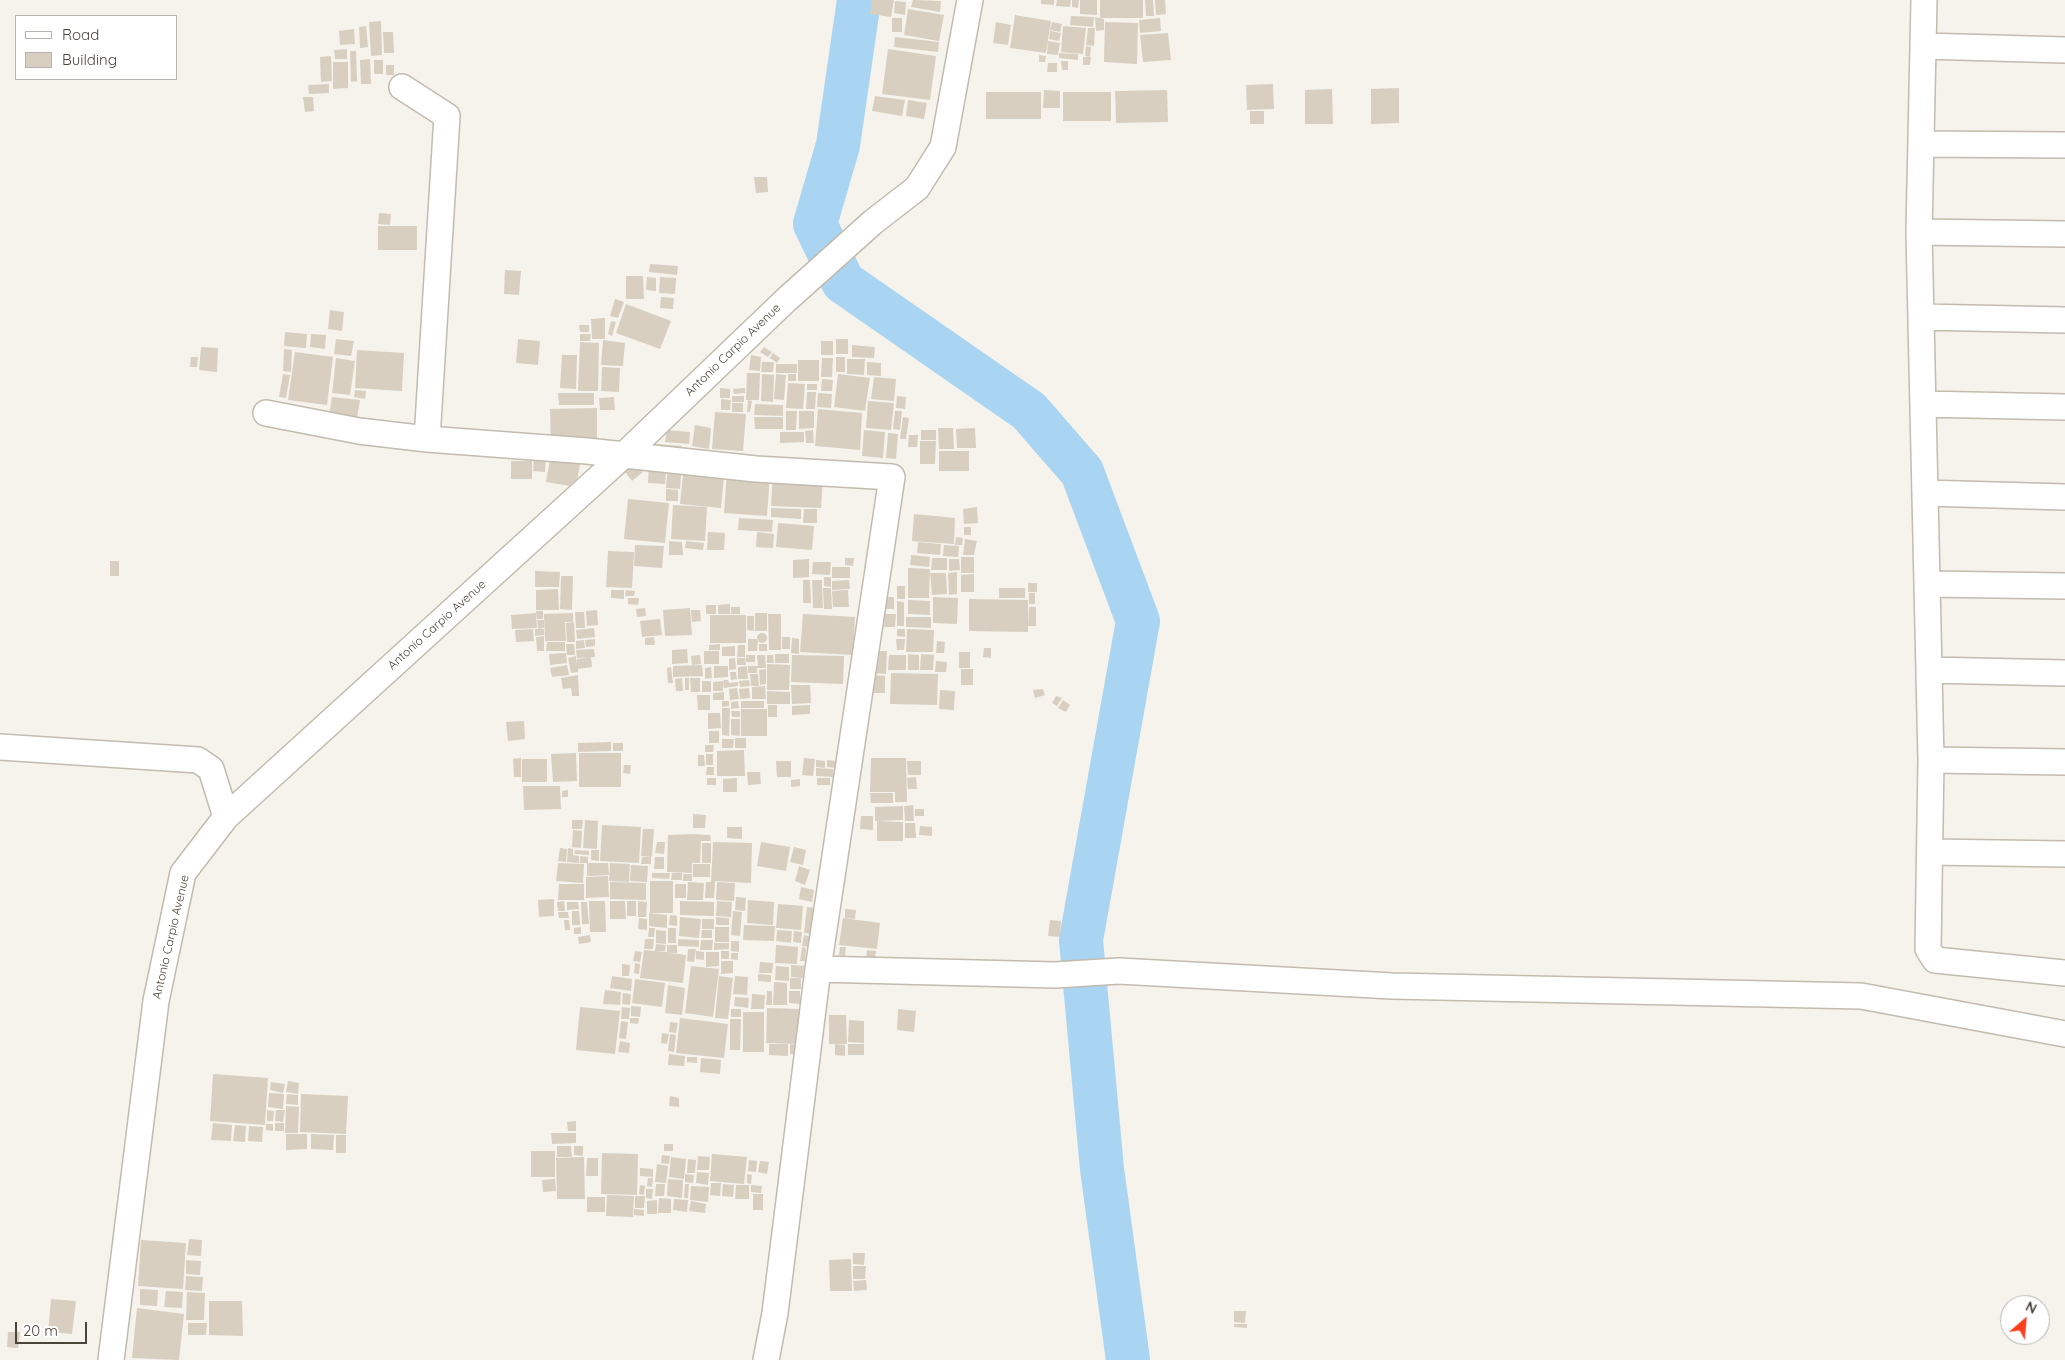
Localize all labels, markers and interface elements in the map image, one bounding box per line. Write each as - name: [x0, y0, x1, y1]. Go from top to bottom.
- legend: [15, 15, 178, 80]
- text: Road: [62, 25, 99, 44]
- text: Building: [62, 50, 117, 69]
- street label: Antonio Carpio Avenue: [682, 301, 784, 399]
- street label: Antonio Carpio Avenue: [385, 577, 489, 673]
- street label: Antonio Carpio Avenue: [150, 873, 192, 1001]
- north arrow: [2000, 1295, 2050, 1345]
- text: N: [2023, 1297, 2040, 1318]
- scale bar: [18, 1312, 90, 1344]
- text: 20 m: [23, 1321, 58, 1340]

